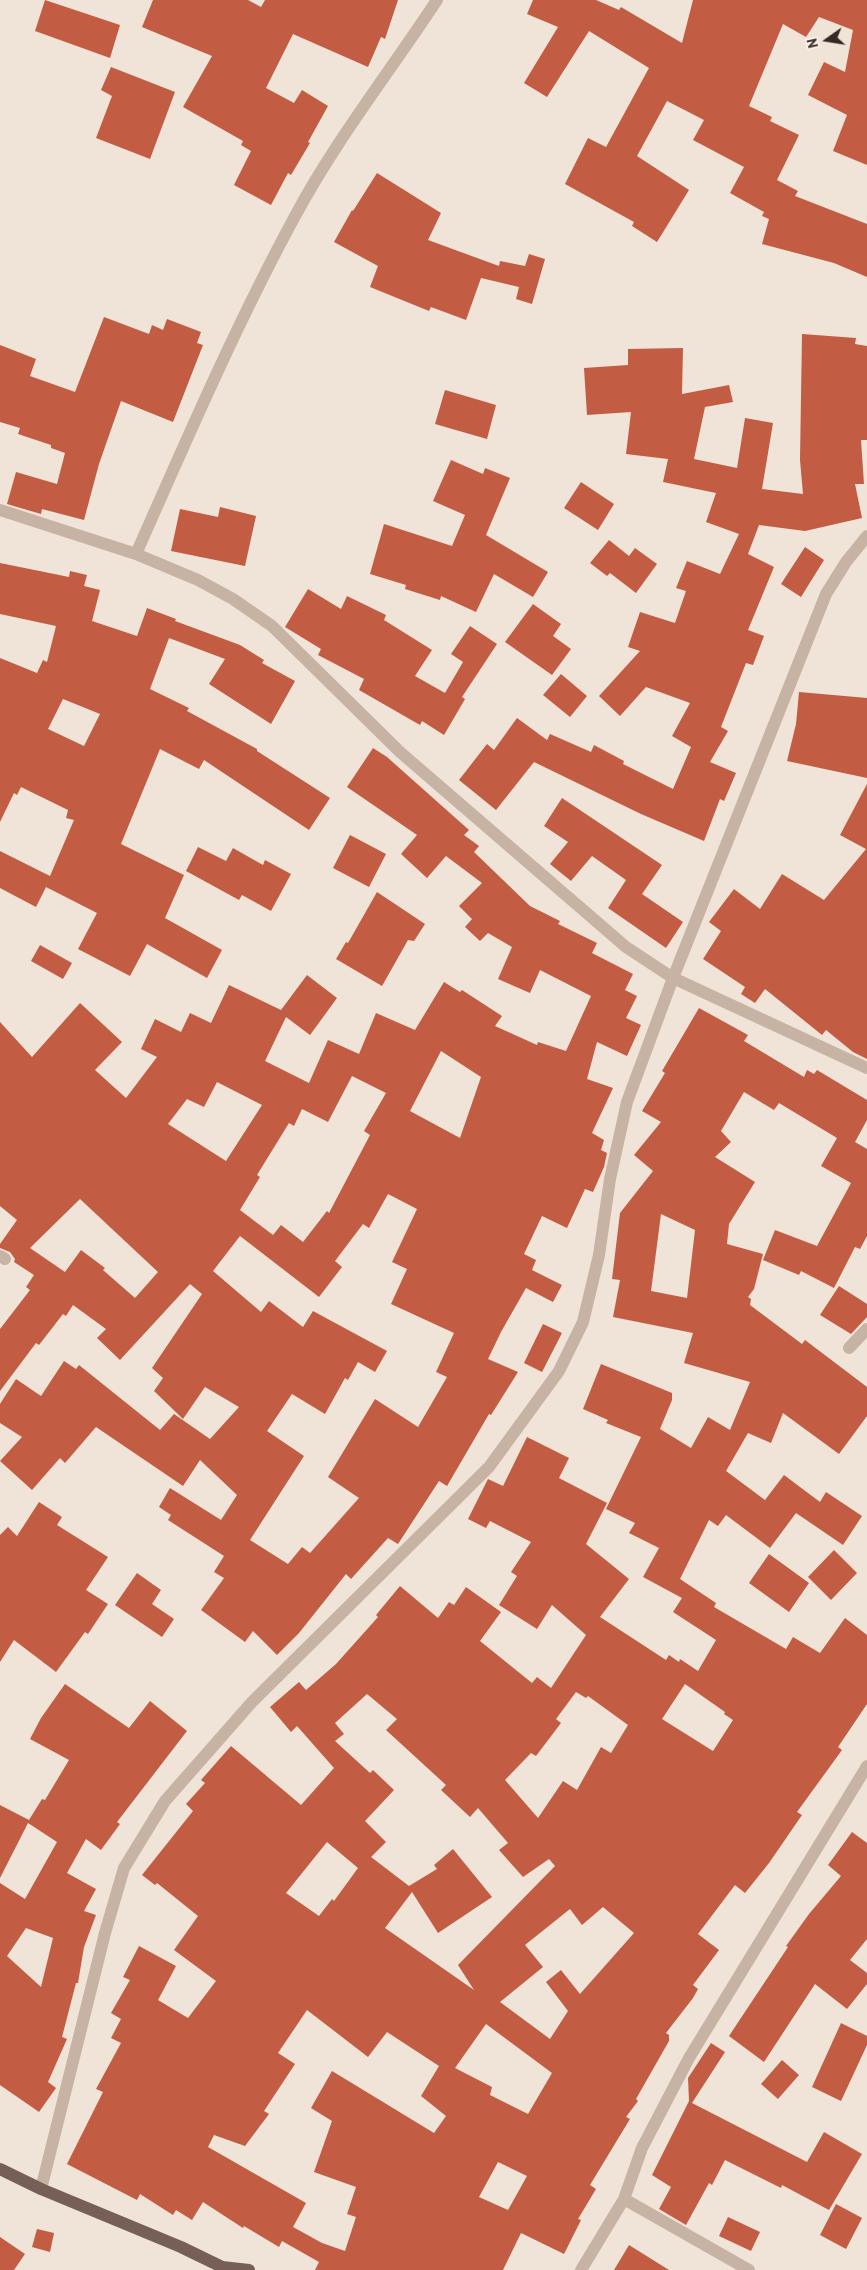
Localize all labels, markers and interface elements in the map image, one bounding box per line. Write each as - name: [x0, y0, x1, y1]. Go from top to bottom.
- north arrow: [802, 15, 852, 65]
- text: N: [803, 37, 822, 50]

